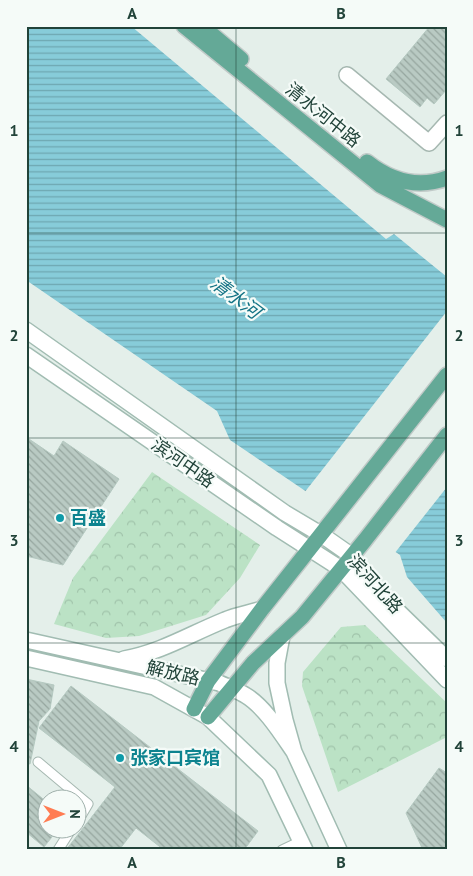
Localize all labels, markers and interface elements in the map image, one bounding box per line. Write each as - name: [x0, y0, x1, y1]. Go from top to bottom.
- text: A: [127, 3, 137, 23]
- text: B: [336, 3, 346, 23]
- street label: 清水河中路: [281, 77, 366, 152]
- text: 1: [9, 120, 19, 140]
- text: 1: [454, 120, 464, 140]
- water label: 清水河: [206, 270, 269, 326]
- text: 2: [9, 325, 19, 345]
- text: 2: [454, 325, 464, 345]
- street label: 滨河中路: [147, 433, 219, 493]
- place label: 百盛: [70, 506, 106, 529]
- marker: 百盛: [54, 512, 66, 524]
- text: 3: [9, 530, 19, 550]
- text: 3: [454, 530, 464, 550]
- street label: 滨河北路: [343, 549, 408, 618]
- street label: 解放路: [144, 655, 202, 690]
- text: 4: [9, 736, 19, 756]
- text: 4: [454, 736, 464, 756]
- place label: 张家口宾馆: [130, 746, 220, 769]
- marker: 张家口宾馆: [114, 752, 126, 764]
- north arrow: [38, 788, 88, 838]
- text: N: [66, 809, 84, 819]
- text: A: [127, 852, 137, 872]
- text: B: [336, 852, 346, 872]

